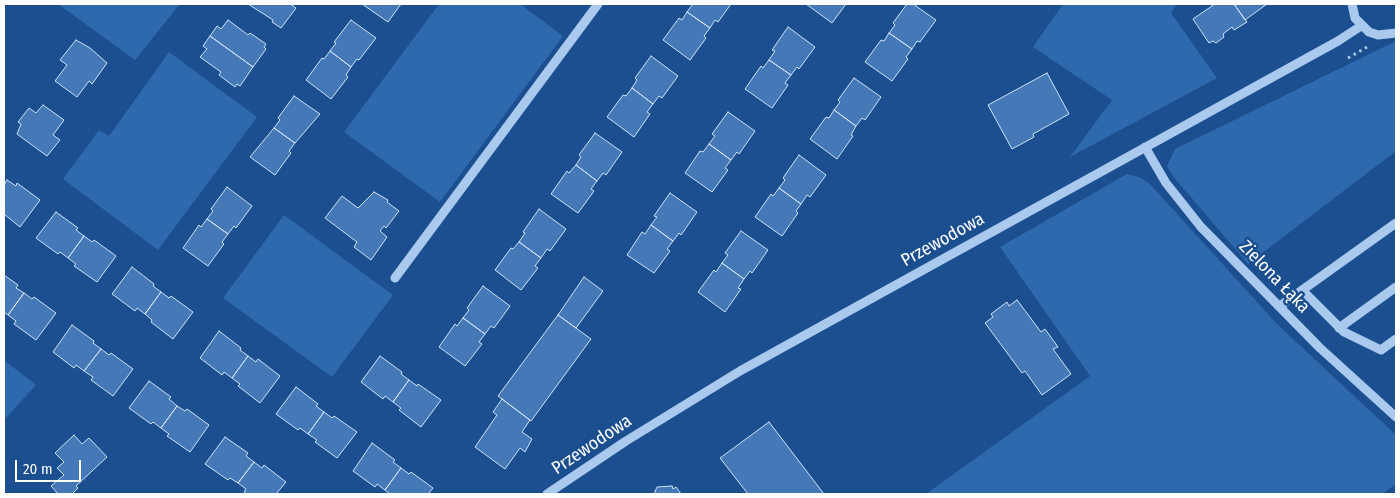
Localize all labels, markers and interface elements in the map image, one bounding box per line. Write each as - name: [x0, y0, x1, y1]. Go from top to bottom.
- street label: Przewodowa: [898, 208, 988, 272]
- street label: Zielona Łąka: [1234, 236, 1314, 318]
- street label: Przewodowa: [548, 410, 636, 480]
- scale bar: [18, 450, 84, 482]
- text: 20 m: [23, 460, 53, 478]

